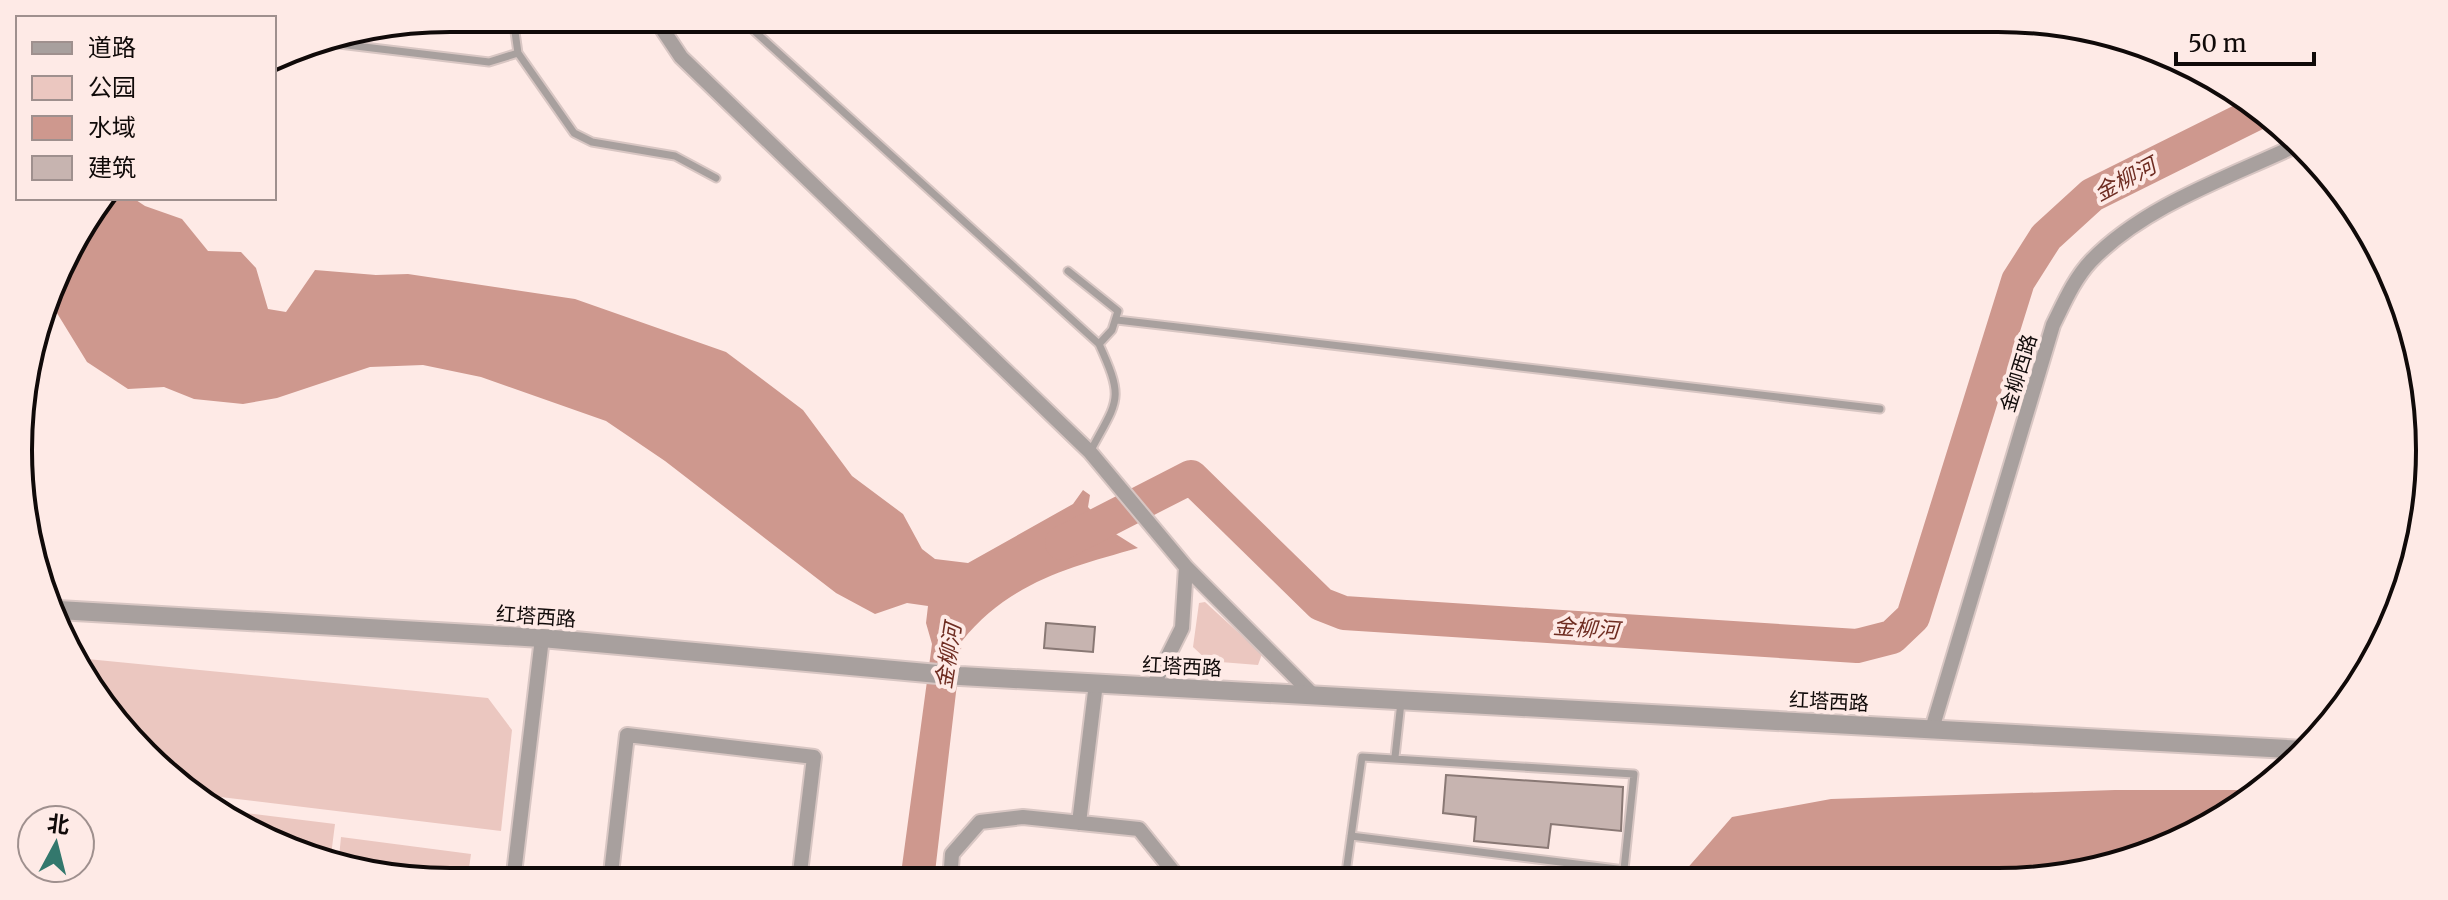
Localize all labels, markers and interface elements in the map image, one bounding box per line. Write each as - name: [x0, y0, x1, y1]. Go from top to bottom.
- legend: [16, 16, 276, 200]
- scale bar: [2176, 16, 2314, 66]
- text: 50 m: [2188, 28, 2247, 59]
- text: 道路: [88, 32, 136, 63]
- text: 公园: [88, 72, 136, 103]
- text: 水域: [88, 112, 136, 143]
- water label: 金柳河: [2089, 149, 2164, 207]
- text: 建筑: [88, 152, 136, 183]
- street label: 金柳西路: [1994, 331, 2042, 415]
- street label: 红塔西路: [495, 601, 577, 631]
- water label: 金柳河: [1552, 612, 1624, 645]
- water label: 金柳河: [929, 617, 968, 691]
- street label: 红塔西路: [1141, 651, 1223, 681]
- street label: 红塔西路: [1788, 686, 1870, 716]
- north arrow: [16, 804, 96, 884]
- text: 北: [46, 809, 71, 839]

